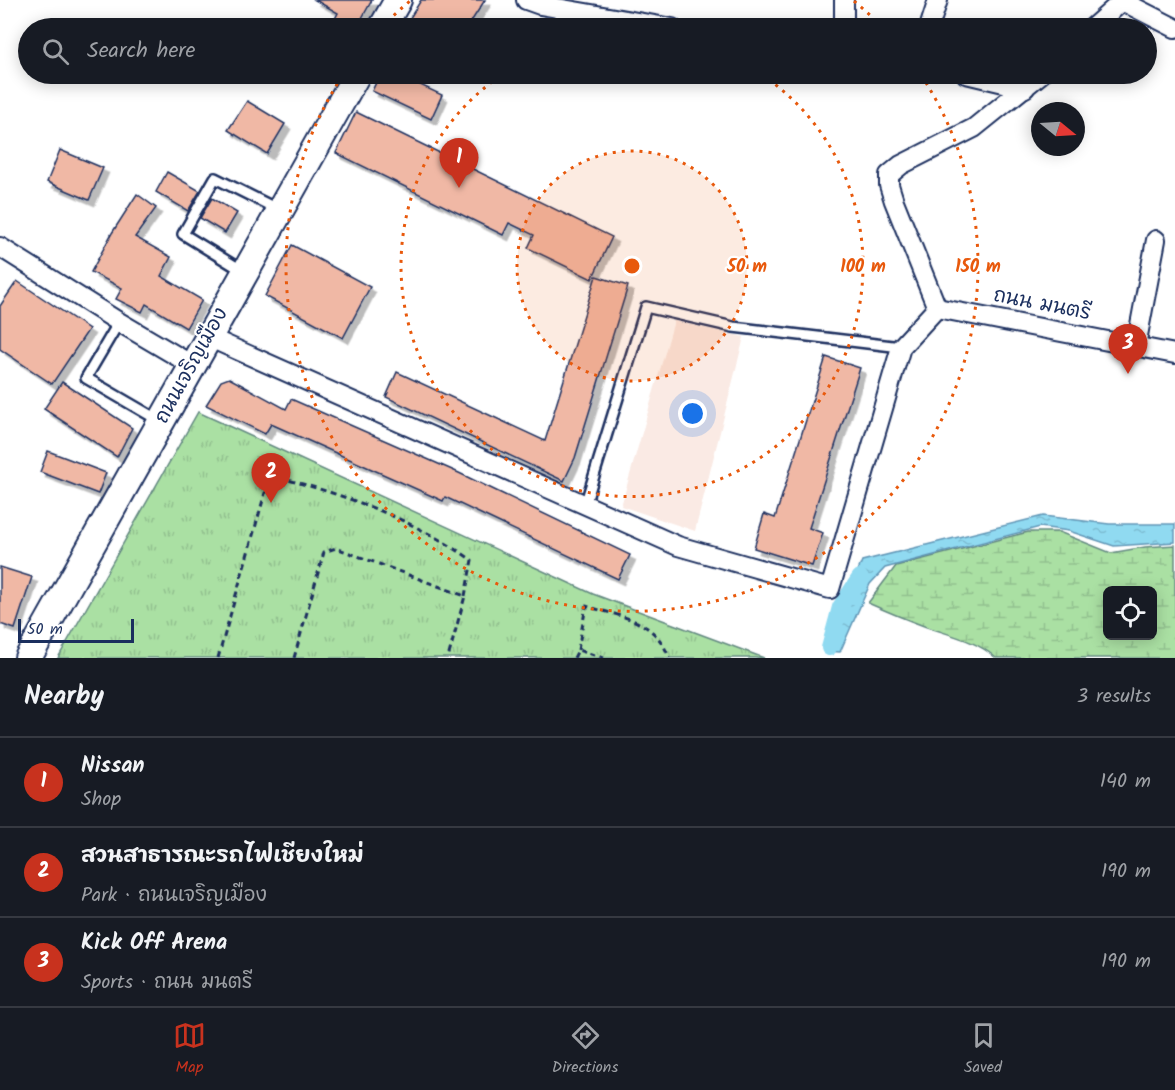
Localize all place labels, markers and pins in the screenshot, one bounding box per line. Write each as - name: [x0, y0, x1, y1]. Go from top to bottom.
- pin: 1: [440, 138, 478, 188]
- centre of rings: [622, 256, 642, 276]
- pin: 3: [1108, 324, 1148, 374]
- pin: 2: [252, 454, 290, 503]

